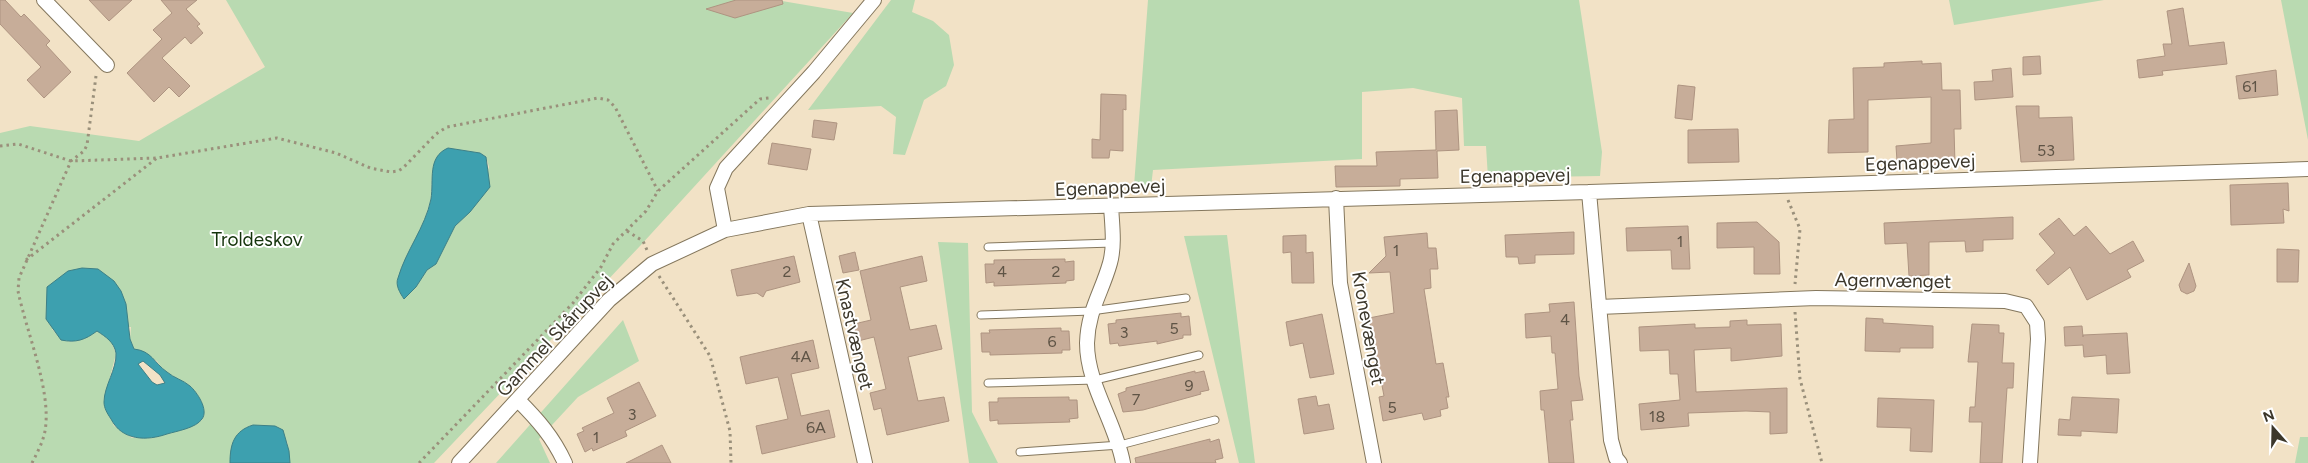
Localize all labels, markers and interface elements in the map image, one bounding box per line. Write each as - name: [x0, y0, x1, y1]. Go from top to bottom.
- house number: 61: [2242, 77, 2258, 96]
- house number: 53: [2037, 141, 2055, 160]
- street label: Egenappevej: [1864, 149, 1976, 176]
- street label: Egenappevej: [1459, 163, 1571, 188]
- street label: Egenappevej: [1054, 174, 1166, 201]
- park label: Troldeskov: [211, 228, 303, 251]
- house number: 1: [1677, 232, 1683, 251]
- house number: 1: [1393, 241, 1399, 260]
- house number: 2: [783, 262, 791, 281]
- house number: 4: [997, 262, 1007, 281]
- house number: 2: [1052, 262, 1060, 281]
- street label: Agernvænget: [1834, 268, 1952, 293]
- street label: Gammel Skårupvej: [492, 269, 617, 401]
- street label: Kronevænget: [1347, 269, 1390, 387]
- street label: Knastvænget: [831, 276, 878, 392]
- house number: 4: [1560, 310, 1570, 329]
- house number: 5: [1169, 319, 1179, 338]
- house number: 3: [1120, 323, 1128, 342]
- house number: 6: [1047, 332, 1057, 351]
- house number: 4A: [791, 347, 812, 366]
- house number: 9: [1184, 376, 1194, 395]
- house number: 7: [1132, 390, 1141, 409]
- house number: 5: [1387, 398, 1397, 417]
- north arrow: [2248, 403, 2298, 453]
- house number: 3: [628, 405, 636, 424]
- text: N: [2261, 406, 2277, 426]
- house number: 18: [1649, 407, 1665, 426]
- house number: 6A: [806, 418, 826, 437]
- house number: 1: [593, 428, 599, 447]

